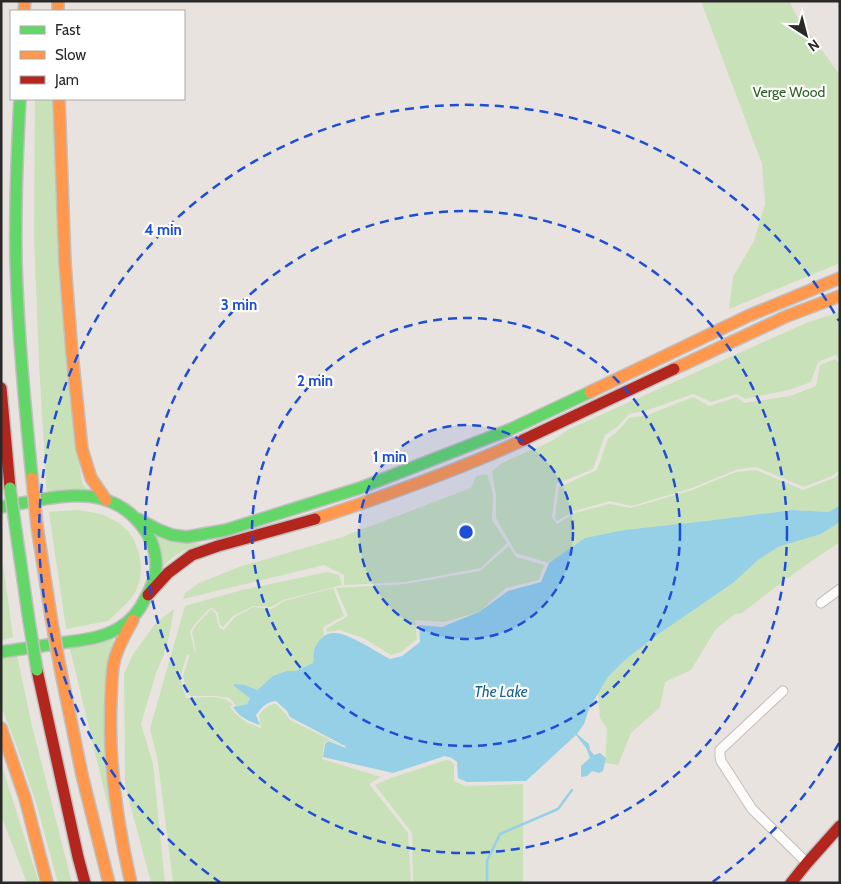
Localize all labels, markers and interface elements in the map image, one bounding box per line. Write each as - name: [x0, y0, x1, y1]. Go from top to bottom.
- legend: [10, 10, 185, 100]
- north arrow: [781, 10, 831, 60]
- text: Fast: [55, 21, 80, 39]
- text: N: [804, 35, 823, 56]
- text: Slow: [55, 46, 86, 64]
- text: Jam: [54, 71, 79, 89]
- park label: Verge Wood: [753, 83, 825, 101]
- text: 4 min: [144, 221, 182, 239]
- text: 3 min: [221, 296, 257, 314]
- text: 2 min: [297, 372, 333, 390]
- text: 1 min: [373, 448, 407, 466]
- centre of rings: [457, 523, 475, 541]
- water label: The Lake: [474, 683, 528, 701]

